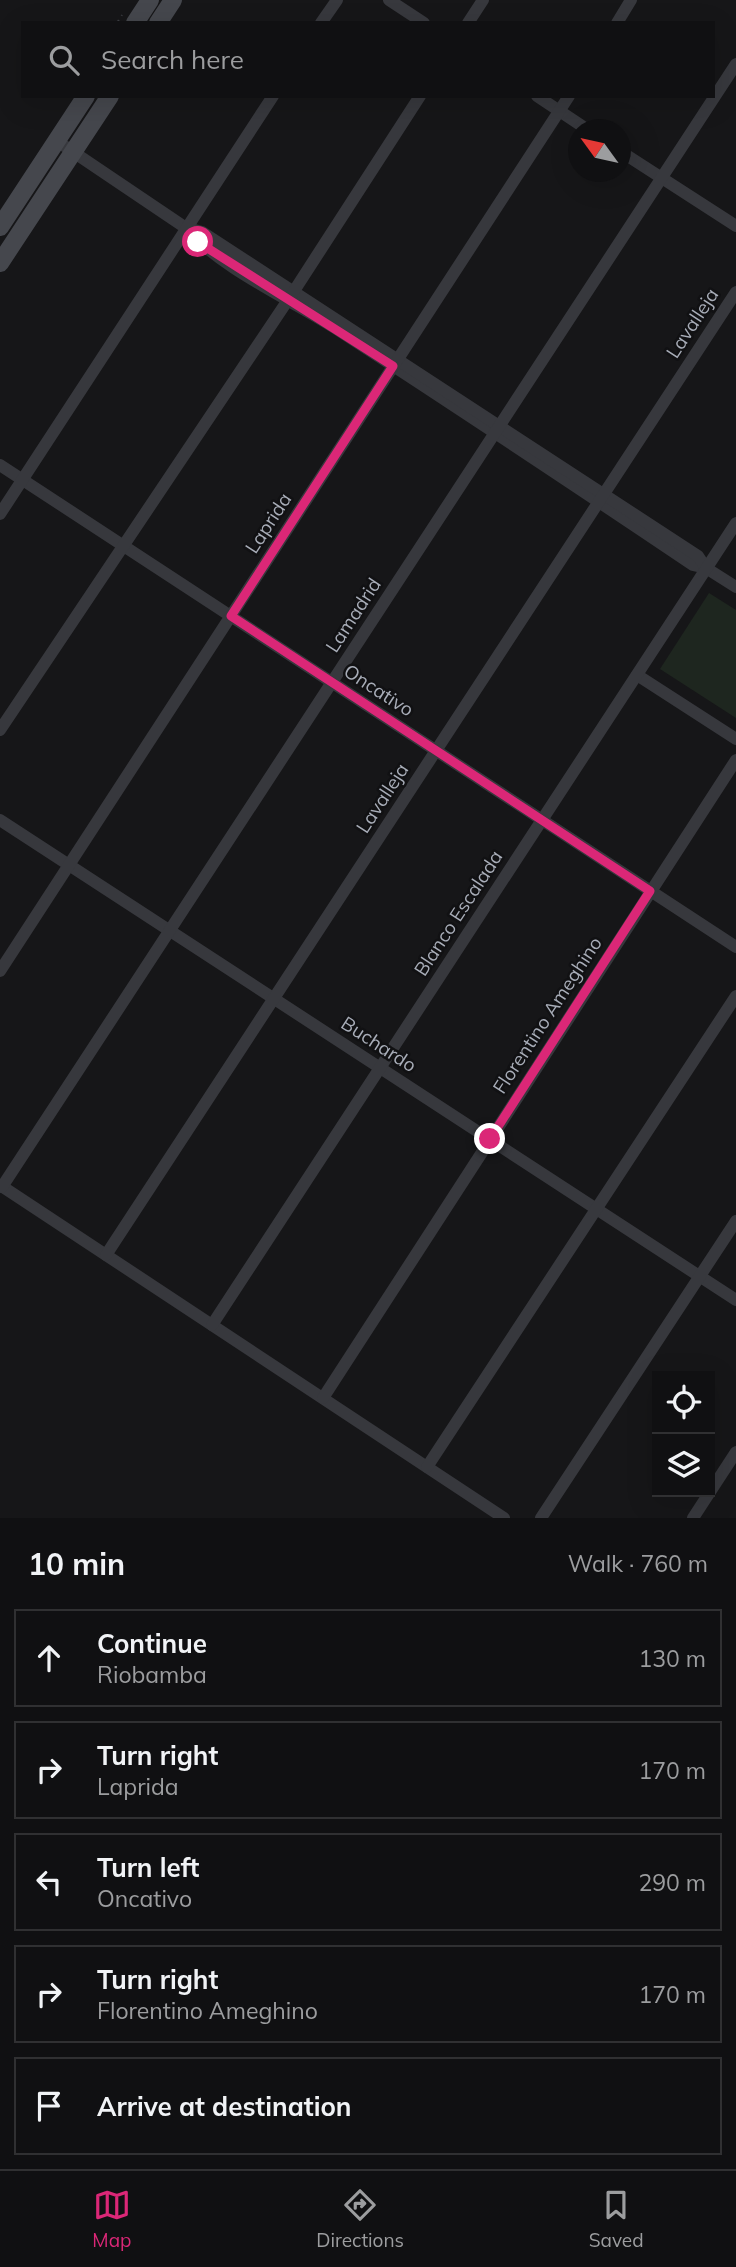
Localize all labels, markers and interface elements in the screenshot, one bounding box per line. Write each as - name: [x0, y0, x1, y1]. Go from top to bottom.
- search box: [21, 21, 715, 98]
- icon: search: [45, 41, 83, 79]
- text: Search here: [101, 43, 244, 76]
- north arrow: [568, 119, 631, 182]
- route start: [182, 226, 213, 257]
- street label: Lavalleja: [661, 284, 723, 362]
- street label: Laprida: [240, 488, 296, 558]
- street label: Lamadrid: [320, 573, 386, 657]
- street label: Oncativo: [340, 659, 418, 721]
- street label: Lavalleja: [351, 759, 413, 837]
- street label: Blanco Escalada: [408, 846, 508, 980]
- street label: Florentino Ameghino: [487, 932, 607, 1098]
- street label: Buchardo: [337, 1011, 421, 1077]
- route end: [474, 1123, 505, 1154]
- map controls: [652, 1371, 715, 1497]
- button: locate: [652, 1371, 715, 1434]
- button: layers: [652, 1434, 715, 1497]
- text: 10 min: [28, 1545, 125, 1583]
- text: Walk · 760 m: [568, 1549, 708, 1578]
- text: Continue: [97, 1627, 207, 1660]
- icon: ahead: [30, 1639, 68, 1677]
- text: 130 m: [638, 1644, 706, 1673]
- text: Riobamba: [97, 1660, 207, 1689]
- text: Turn right: [97, 1739, 218, 1772]
- icon: right: [30, 1751, 68, 1789]
- text: 170 m: [638, 1756, 706, 1785]
- text: Laprida: [97, 1772, 179, 1801]
- text: Turn left: [97, 1851, 199, 1884]
- icon: left: [30, 1863, 68, 1901]
- text: 290 m: [638, 1868, 706, 1897]
- text: Oncativo: [97, 1884, 192, 1913]
- text: Turn right: [97, 1963, 218, 1996]
- icon: right: [30, 1975, 68, 2013]
- text: 170 m: [638, 1980, 706, 2009]
- text: Florentino Ameghino: [97, 1996, 318, 2025]
- icon: arrive: [30, 2087, 68, 2125]
- text: Arrive at destination: [97, 2090, 352, 2123]
- tab: Map: [92, 2186, 131, 2252]
- tab: Directions: [316, 2186, 404, 2252]
- tab: Saved: [589, 2186, 644, 2252]

